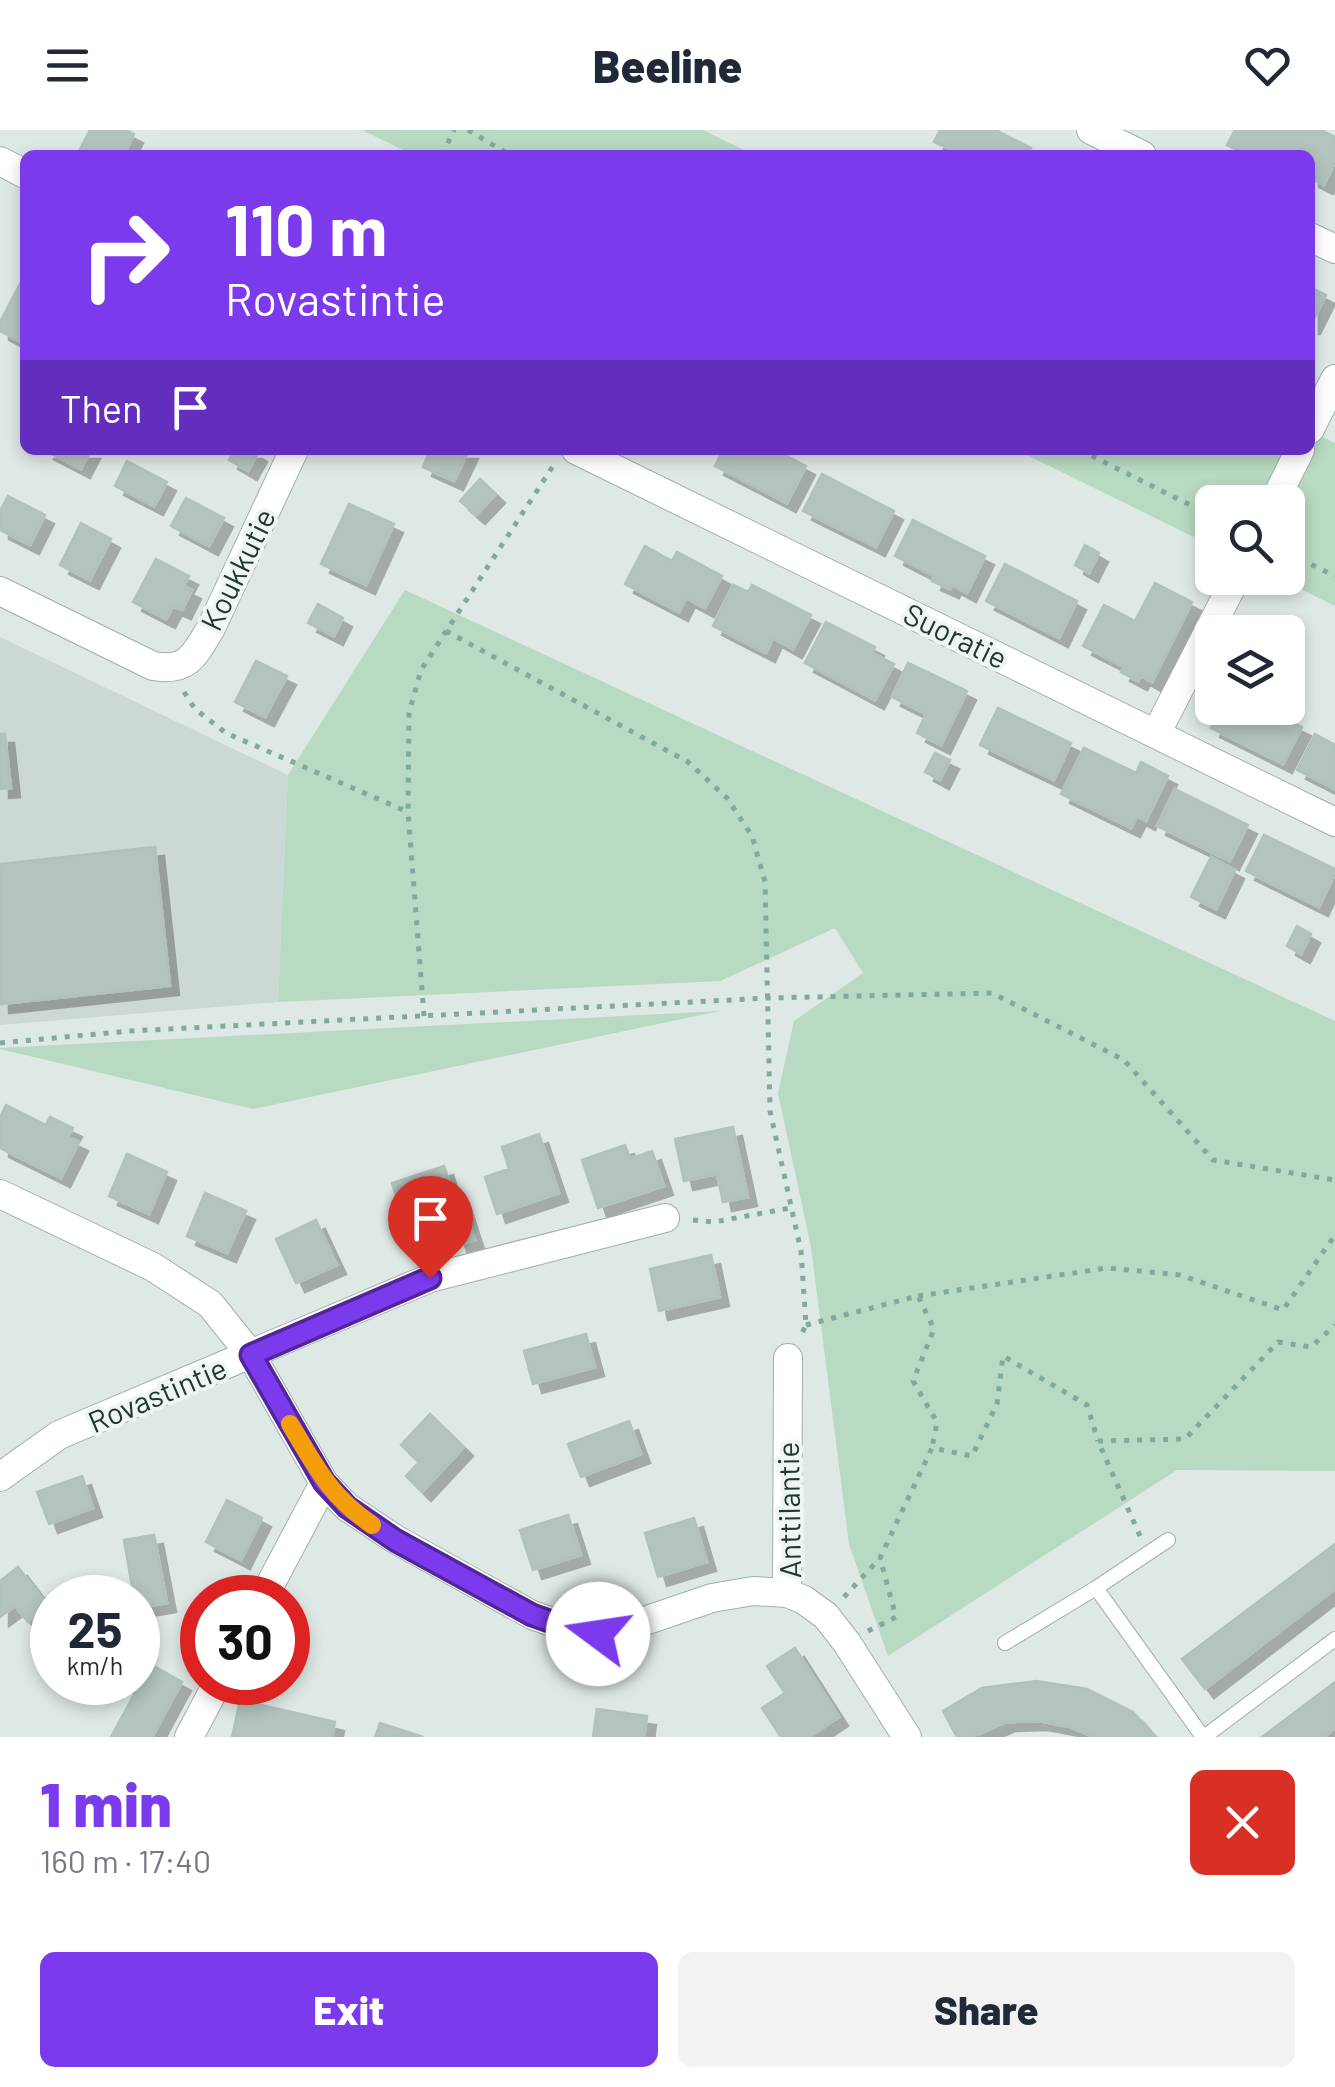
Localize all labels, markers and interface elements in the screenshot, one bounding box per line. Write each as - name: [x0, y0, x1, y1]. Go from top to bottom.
- icon: menu: [40, 38, 95, 93]
- text: Beeline: [593, 38, 742, 92]
- icon: heart: [1240, 38, 1295, 93]
- text: 110 m: [225, 186, 387, 270]
- icon: right: [60, 190, 190, 320]
- text: Rovastintie: [225, 271, 445, 325]
- icon: arrive: [163, 380, 218, 435]
- text: Then: [60, 385, 143, 431]
- map controls: [1195, 485, 1305, 725]
- button: search: [1195, 485, 1305, 595]
- street label: Koukkutie: [192, 502, 282, 636]
- street label: Suoratie: [898, 595, 1014, 675]
- button: layers: [1195, 615, 1305, 725]
- pin: [388, 1176, 473, 1279]
- icon: arrive: [403, 1191, 458, 1246]
- street label: Rovastintie: [82, 1349, 232, 1439]
- street label: Anttilantie: [769, 1441, 807, 1579]
- speed limit sign: 30: [180, 1575, 310, 1705]
- position arrow: [546, 1582, 650, 1686]
- text: 25: [68, 1598, 122, 1658]
- text: km/h: [67, 1650, 123, 1680]
- text: 1 min: [40, 1767, 172, 1839]
- button: close: [1190, 1770, 1295, 1875]
- text: 160 m · 17:40: [40, 1841, 211, 1879]
- button: Exit: [40, 1952, 658, 2067]
- button: Share: [678, 1952, 1295, 2067]

